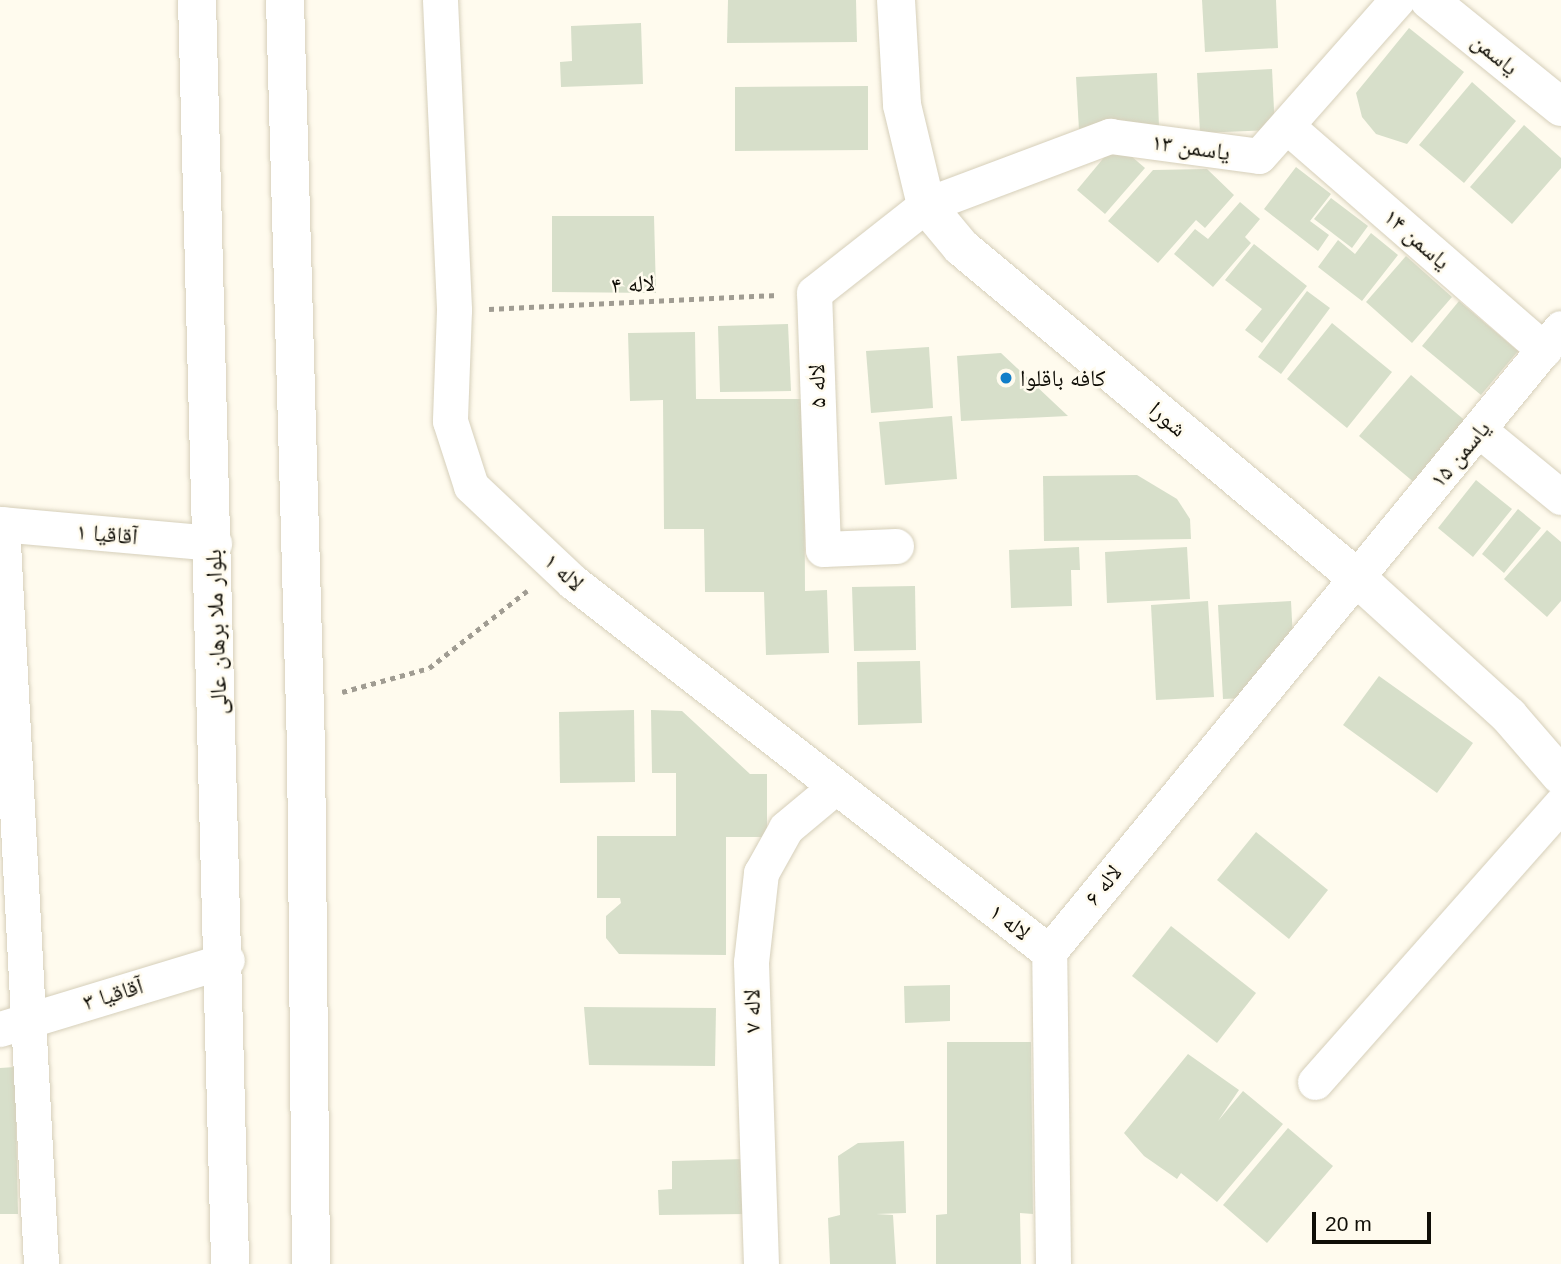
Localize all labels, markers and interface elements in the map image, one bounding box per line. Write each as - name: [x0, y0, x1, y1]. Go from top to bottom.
- street label: یاسمن: [1466, 27, 1524, 81]
- street label: یاسمن ۱۳: [1150, 128, 1232, 166]
- street label: یاسمن ۱۴: [1378, 203, 1456, 275]
- street label: لاله ۴: [610, 269, 656, 299]
- street label: لاله ۵: [802, 364, 832, 408]
- place label: کافه باقلوا: [1020, 364, 1105, 392]
- marker: کافه باقلوا: [998, 370, 1014, 386]
- street label: شورا: [1144, 395, 1192, 443]
- street label: یاسمن ۱۵: [1424, 415, 1496, 493]
- street label: آقاقیا ۱: [75, 518, 139, 550]
- street label: لاله ۱: [538, 547, 590, 597]
- street label: بلوار ملا برهان عالی: [199, 549, 233, 715]
- street label: لاله ۶: [1078, 859, 1128, 911]
- street label: لاله ۱: [984, 898, 1036, 946]
- street label: آقاقیا ۳: [80, 972, 146, 1016]
- street label: لاله ۷: [738, 989, 766, 1033]
- scale bar: [1316, 1198, 1435, 1242]
- text: 20 m: [1325, 1212, 1372, 1235]

